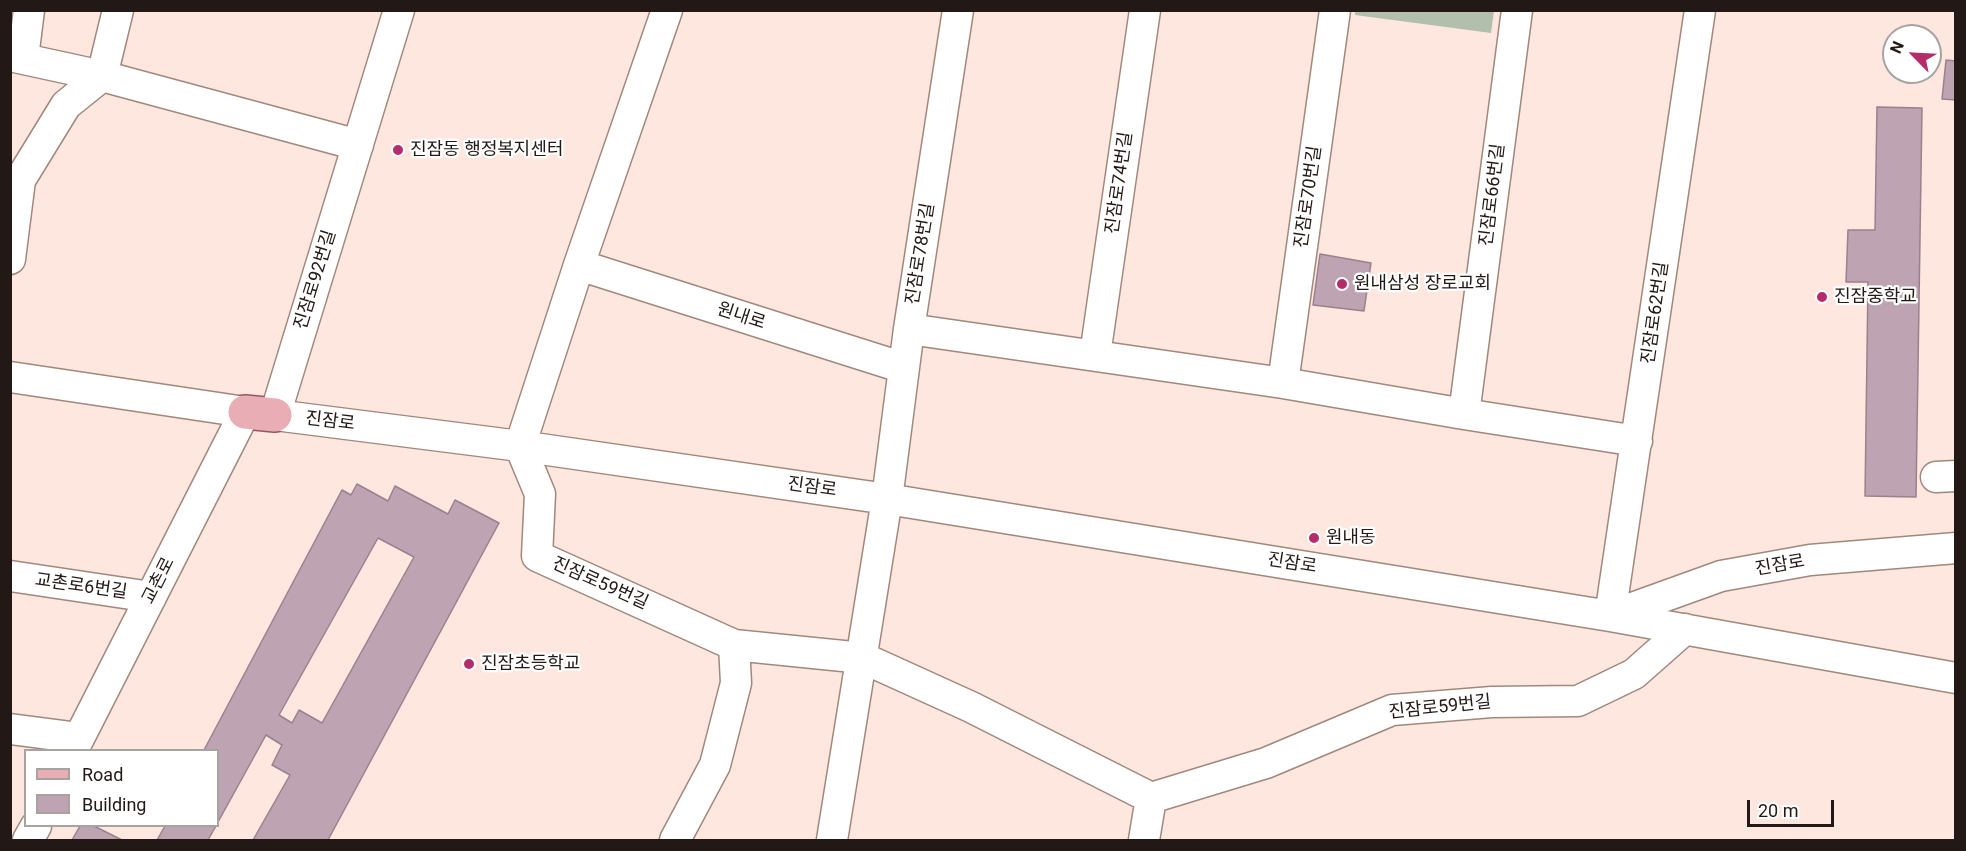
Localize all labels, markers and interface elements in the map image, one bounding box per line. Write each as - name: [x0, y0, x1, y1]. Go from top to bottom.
- north arrow: [1882, 24, 1942, 84]
- text: N: [1886, 38, 1908, 56]
- street label: 진잠로74번길: [1102, 130, 1138, 236]
- place label: 진잠동 행정복지센터: [410, 139, 564, 161]
- marker: 진잠동 행정복지센터: [391, 143, 405, 157]
- street label: 진잠로66번길: [1476, 143, 1510, 247]
- street label: 진잠로70번길: [1291, 144, 1327, 250]
- street label: 진잠로78번길: [902, 201, 940, 307]
- street label: 진잠로92번길: [291, 228, 341, 332]
- street label: 진잠로62번길: [1638, 260, 1674, 366]
- place label: 원내삼성 장로교회: [1354, 273, 1491, 295]
- marker: 원내삼성 장로교회: [1335, 277, 1349, 291]
- place label: 진잠중학교: [1834, 286, 1917, 308]
- marker: 진잠중학교: [1815, 290, 1829, 304]
- street label: 원내로: [714, 299, 768, 335]
- street label: 진잠로: [304, 408, 356, 436]
- street label: 진잠로: [786, 474, 838, 502]
- place label: 원내동: [1326, 527, 1376, 549]
- marker: 원내동: [1307, 531, 1321, 545]
- street label: 진잠로: [1266, 549, 1318, 579]
- street label: 진잠로: [1754, 551, 1806, 581]
- street label: 진잠로59번길: [549, 553, 651, 615]
- street label: 교촌로: [138, 554, 180, 608]
- street label: 교촌로6번길: [33, 570, 129, 604]
- place label: 진잠초등학교: [481, 653, 580, 675]
- marker: 진잠초등학교: [462, 657, 476, 671]
- street label: 진잠로59번길: [1388, 692, 1492, 724]
- legend: [24, 749, 219, 827]
- text: Road: [82, 764, 123, 785]
- scale bar: [1750, 788, 1837, 826]
- text: Building: [82, 794, 146, 815]
- text: 20 m: [1758, 800, 1798, 821]

